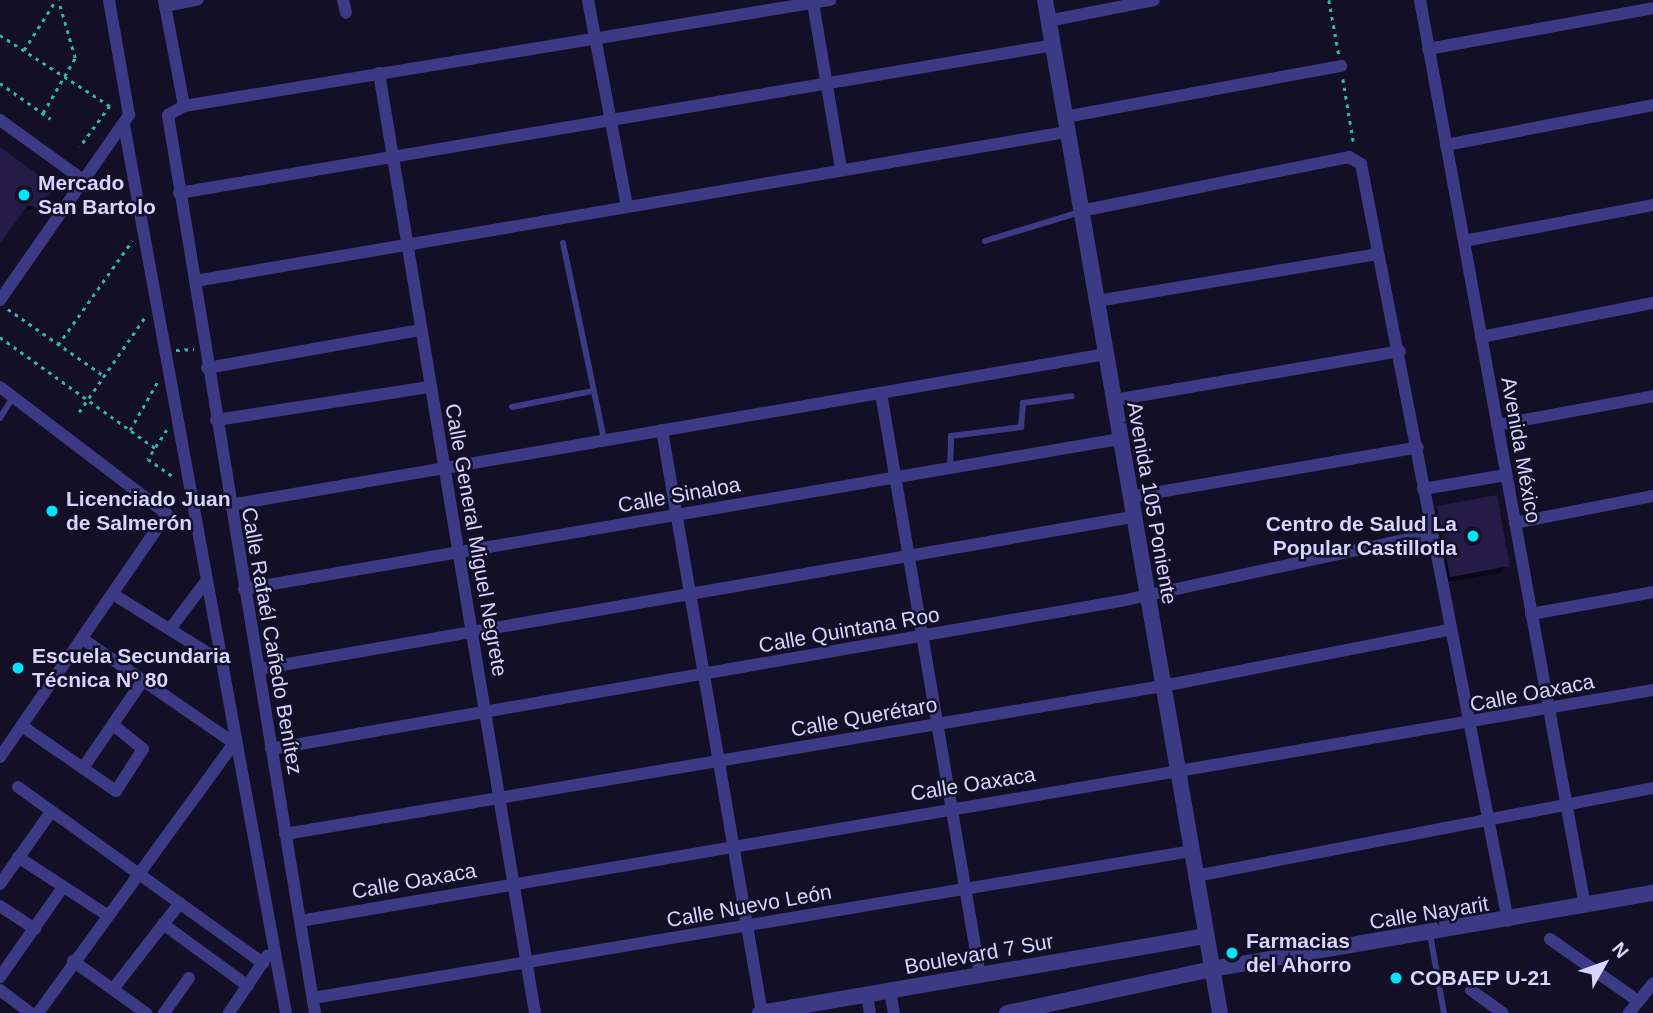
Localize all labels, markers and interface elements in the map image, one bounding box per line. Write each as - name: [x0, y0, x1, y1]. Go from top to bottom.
- place label: Mercado San Bartolo: [38, 170, 156, 220]
- marker: Mercado San Bartolo: [16, 187, 32, 203]
- street label: Avenida México: [1496, 375, 1546, 525]
- street label: Avenida 105 Poniente: [1122, 400, 1182, 606]
- street label: Calle General Miguel Negrete: [440, 402, 512, 678]
- street label: Calle Sinaloa: [616, 472, 742, 518]
- place label: Licenciado Juan de Salmerón: [66, 486, 231, 536]
- marker: Licenciado Juan de Salmerón: [44, 503, 60, 519]
- street label: Calle Rafaél Cañedo Benítez: [236, 505, 308, 777]
- place label: Centro de Salud La Popular Castillotla: [1266, 511, 1457, 561]
- marker: Centro de Salud La Popular Castillotla: [1463, 526, 1483, 546]
- street label: Calle Quintana Roo: [757, 602, 941, 658]
- place label: Escuela Secundaria Técnica Nº 80: [32, 643, 230, 693]
- marker: Escuela Secundaria Técnica Nº 80: [10, 660, 26, 676]
- street label: Calle Oaxaca: [1468, 669, 1596, 717]
- street label: Calle Querétaro: [789, 692, 939, 742]
- street label: Calle Oaxaca: [909, 762, 1037, 806]
- street label: Calle Oaxaca: [350, 858, 478, 904]
- street label: Calle Nuevo León: [665, 879, 833, 933]
- street label: Calle Nayarit: [1368, 891, 1490, 935]
- place label: Farmacias del Ahorro: [1246, 928, 1352, 978]
- street label: Boulevard 7 Sur: [903, 929, 1055, 979]
- north arrow: [1569, 929, 1639, 999]
- text: N: [1608, 938, 1633, 962]
- marker: Farmacias del Ahorro: [1224, 945, 1240, 961]
- place label: COBAEP U-21: [1410, 965, 1551, 991]
- marker: COBAEP U-21: [1388, 970, 1404, 986]

